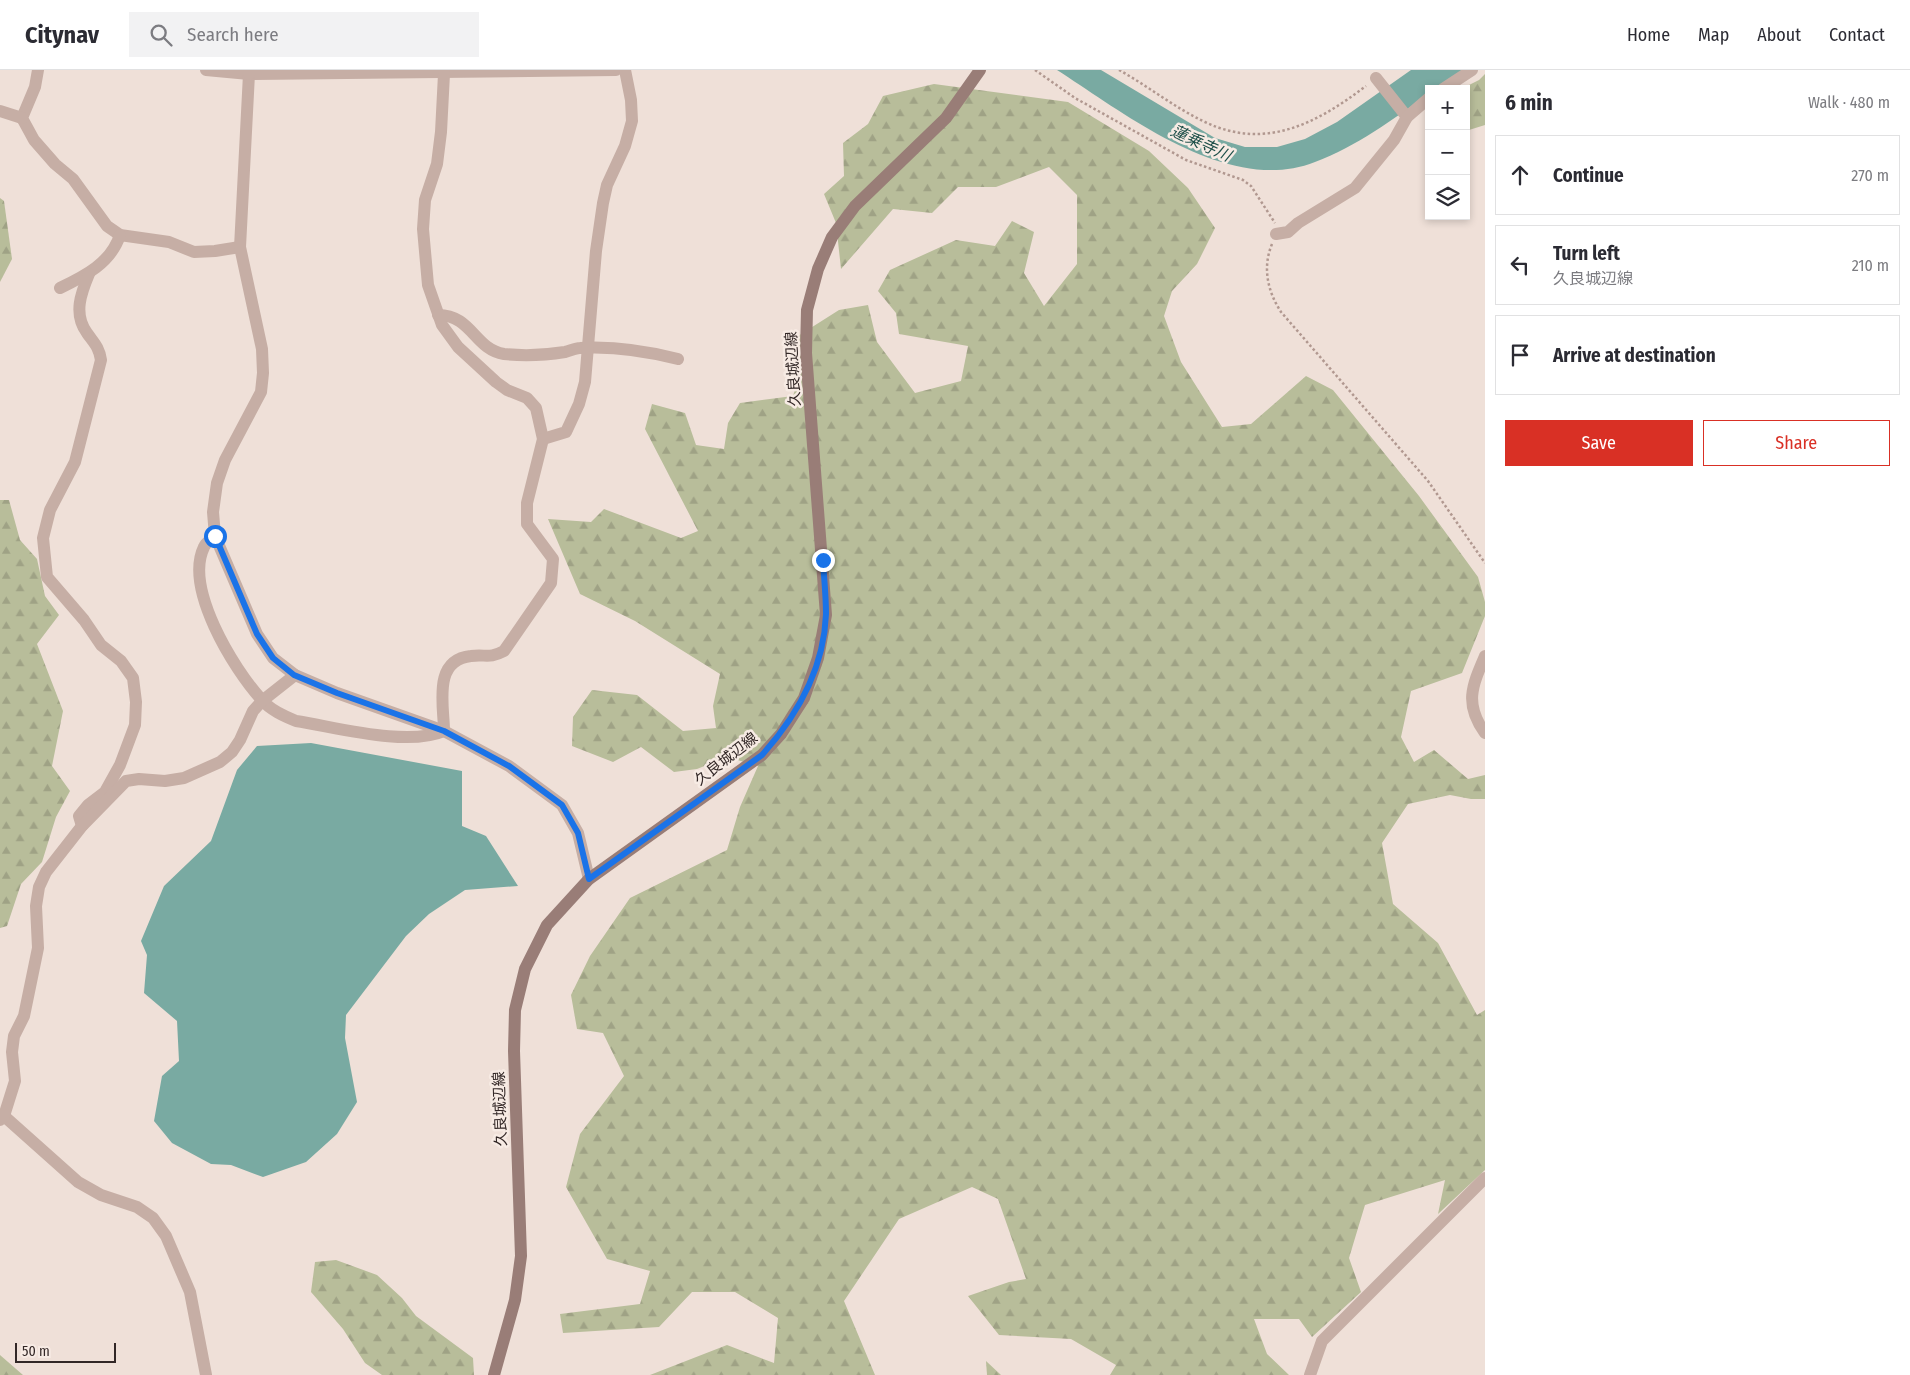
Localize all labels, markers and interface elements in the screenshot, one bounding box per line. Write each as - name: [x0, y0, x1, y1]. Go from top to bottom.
- search box: [129, 12, 479, 57]
- text: Citynav: [25, 21, 99, 49]
- icon: search: [147, 21, 175, 49]
- text: Search here: [187, 23, 279, 46]
- text: Home: [1627, 24, 1670, 46]
- text: Map: [1698, 24, 1729, 46]
- text: About: [1757, 24, 1801, 46]
- text: Contact: [1829, 24, 1885, 46]
- map controls: [1425, 85, 1470, 220]
- button: +: [1425, 85, 1470, 130]
- text: 6 min: [1505, 90, 1553, 116]
- text: Walk · 480 m: [1808, 93, 1890, 112]
- water label: 蓮乗寺川: [1168, 121, 1236, 166]
- button: −: [1425, 130, 1470, 175]
- icon: ahead: [1506, 161, 1534, 189]
- text: Continue: [1553, 164, 1624, 187]
- text: 270 m: [1851, 166, 1889, 185]
- button: layers: [1425, 175, 1470, 220]
- text: Turn left: [1553, 242, 1620, 265]
- icon: left: [1506, 251, 1534, 279]
- text: 210 m: [1852, 256, 1889, 275]
- text: 久良城辺線: [1553, 269, 1633, 288]
- street label: 久良城辺線: [782, 331, 804, 407]
- icon: arrive: [1506, 341, 1534, 369]
- text: Arrive at destination: [1553, 344, 1716, 367]
- button: Save: [1505, 420, 1693, 466]
- button: Share: [1703, 420, 1890, 466]
- route start: [204, 525, 227, 548]
- route end: [812, 549, 835, 572]
- street label: 久良城辺線: [691, 729, 761, 789]
- street label: 久良城辺線: [490, 1071, 510, 1147]
- scale bar: [15, 1340, 116, 1363]
- text: 50 m: [22, 1343, 50, 1360]

